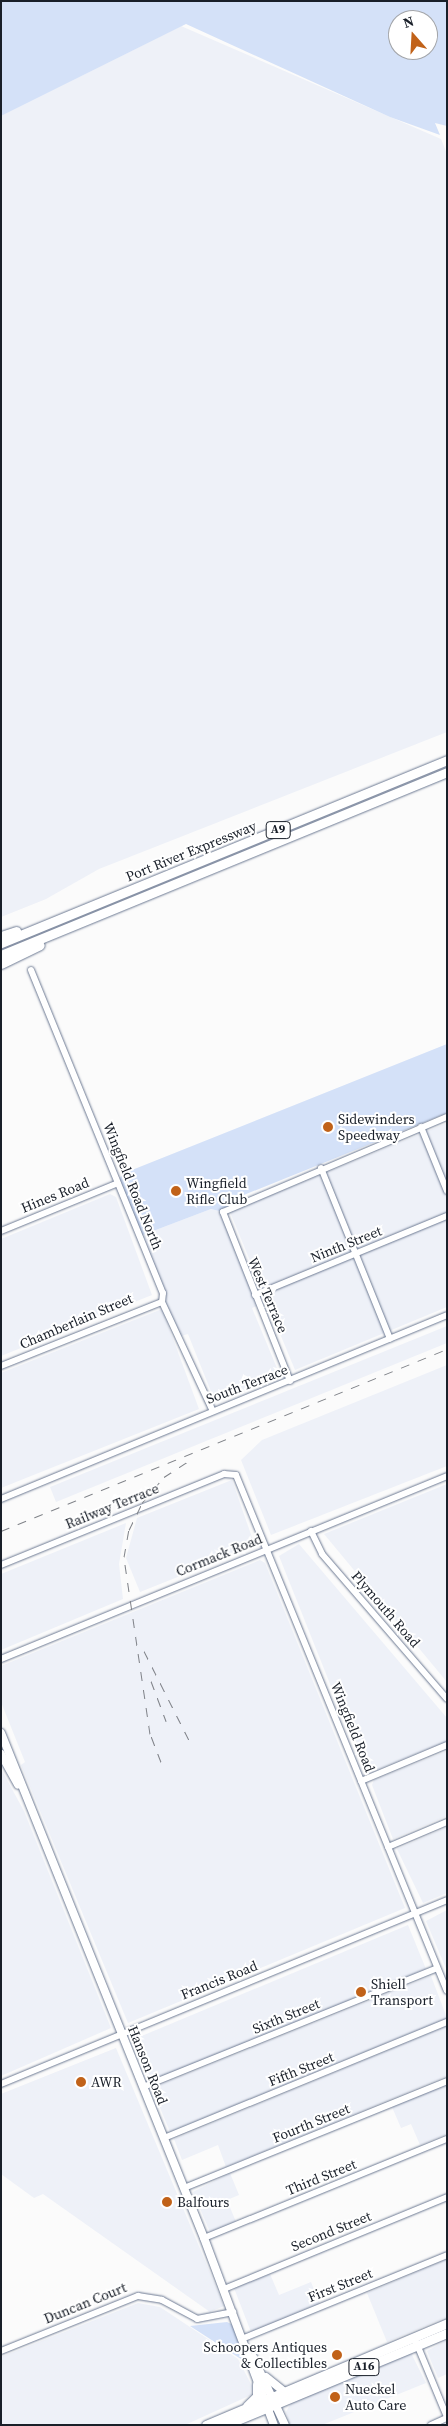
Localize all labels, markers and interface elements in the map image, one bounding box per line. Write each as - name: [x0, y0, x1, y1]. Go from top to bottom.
- north arrow: [388, 10, 438, 60]
- text: N: [400, 11, 417, 33]
- street label: Port River Expressway: [123, 817, 259, 885]
- road number: A9: [266, 820, 290, 840]
- place label: Sidewinders Speedway: [338, 1111, 415, 1144]
- street label: Wingfield Road North: [100, 1120, 166, 1252]
- marker: Sidewinders Speedway: [322, 1121, 334, 1133]
- street label: Hines Road: [19, 1174, 91, 1216]
- place label: Wingfield Rifle Club: [186, 1175, 247, 1208]
- marker: Wingfield Rifle Club: [170, 1185, 182, 1197]
- street label: Ninth Street: [308, 1222, 384, 1266]
- street label: West Terrace: [244, 1254, 292, 1336]
- street label: Chamberlain Street: [17, 1290, 135, 1352]
- street label: South Terrace: [204, 1361, 290, 1407]
- street label: Railway Terrace: [63, 1480, 161, 1532]
- street label: Cormack Road: [173, 1530, 265, 1580]
- street label: Plymouth Road: [348, 1567, 424, 1651]
- street label: Wingfield Road: [327, 1679, 379, 1775]
- street label: Francis Road: [178, 1957, 260, 2003]
- place label: Shiell Transport: [371, 1976, 433, 2008]
- marker: Shiell Transport: [355, 1986, 367, 1998]
- street label: Sixth Street: [250, 1995, 322, 2037]
- street label: Hanson Road: [125, 2023, 171, 2107]
- street label: Fifth Street: [266, 2048, 336, 2090]
- place label: AWR: [91, 2074, 121, 2090]
- marker: AWR: [75, 2076, 87, 2088]
- street label: Fourth Street: [270, 2100, 352, 2146]
- street label: Third Street: [283, 2155, 359, 2199]
- place label: Balfours: [177, 2194, 229, 2210]
- marker: Balfours: [161, 2196, 173, 2208]
- street label: Second Street: [289, 2207, 373, 2255]
- street label: First Street: [305, 2264, 375, 2306]
- street label: Duncan Court: [41, 2279, 129, 2327]
- place label: Schoopers Antiques & Collectibles: [204, 2339, 327, 2372]
- marker: Schoopers Antiques & Collectibles: [331, 2349, 343, 2361]
- road number: A16: [348, 2358, 380, 2376]
- place label: Nueckel Auto Care: [345, 2381, 406, 2414]
- marker: Nueckel Auto Care: [329, 2391, 341, 2403]

